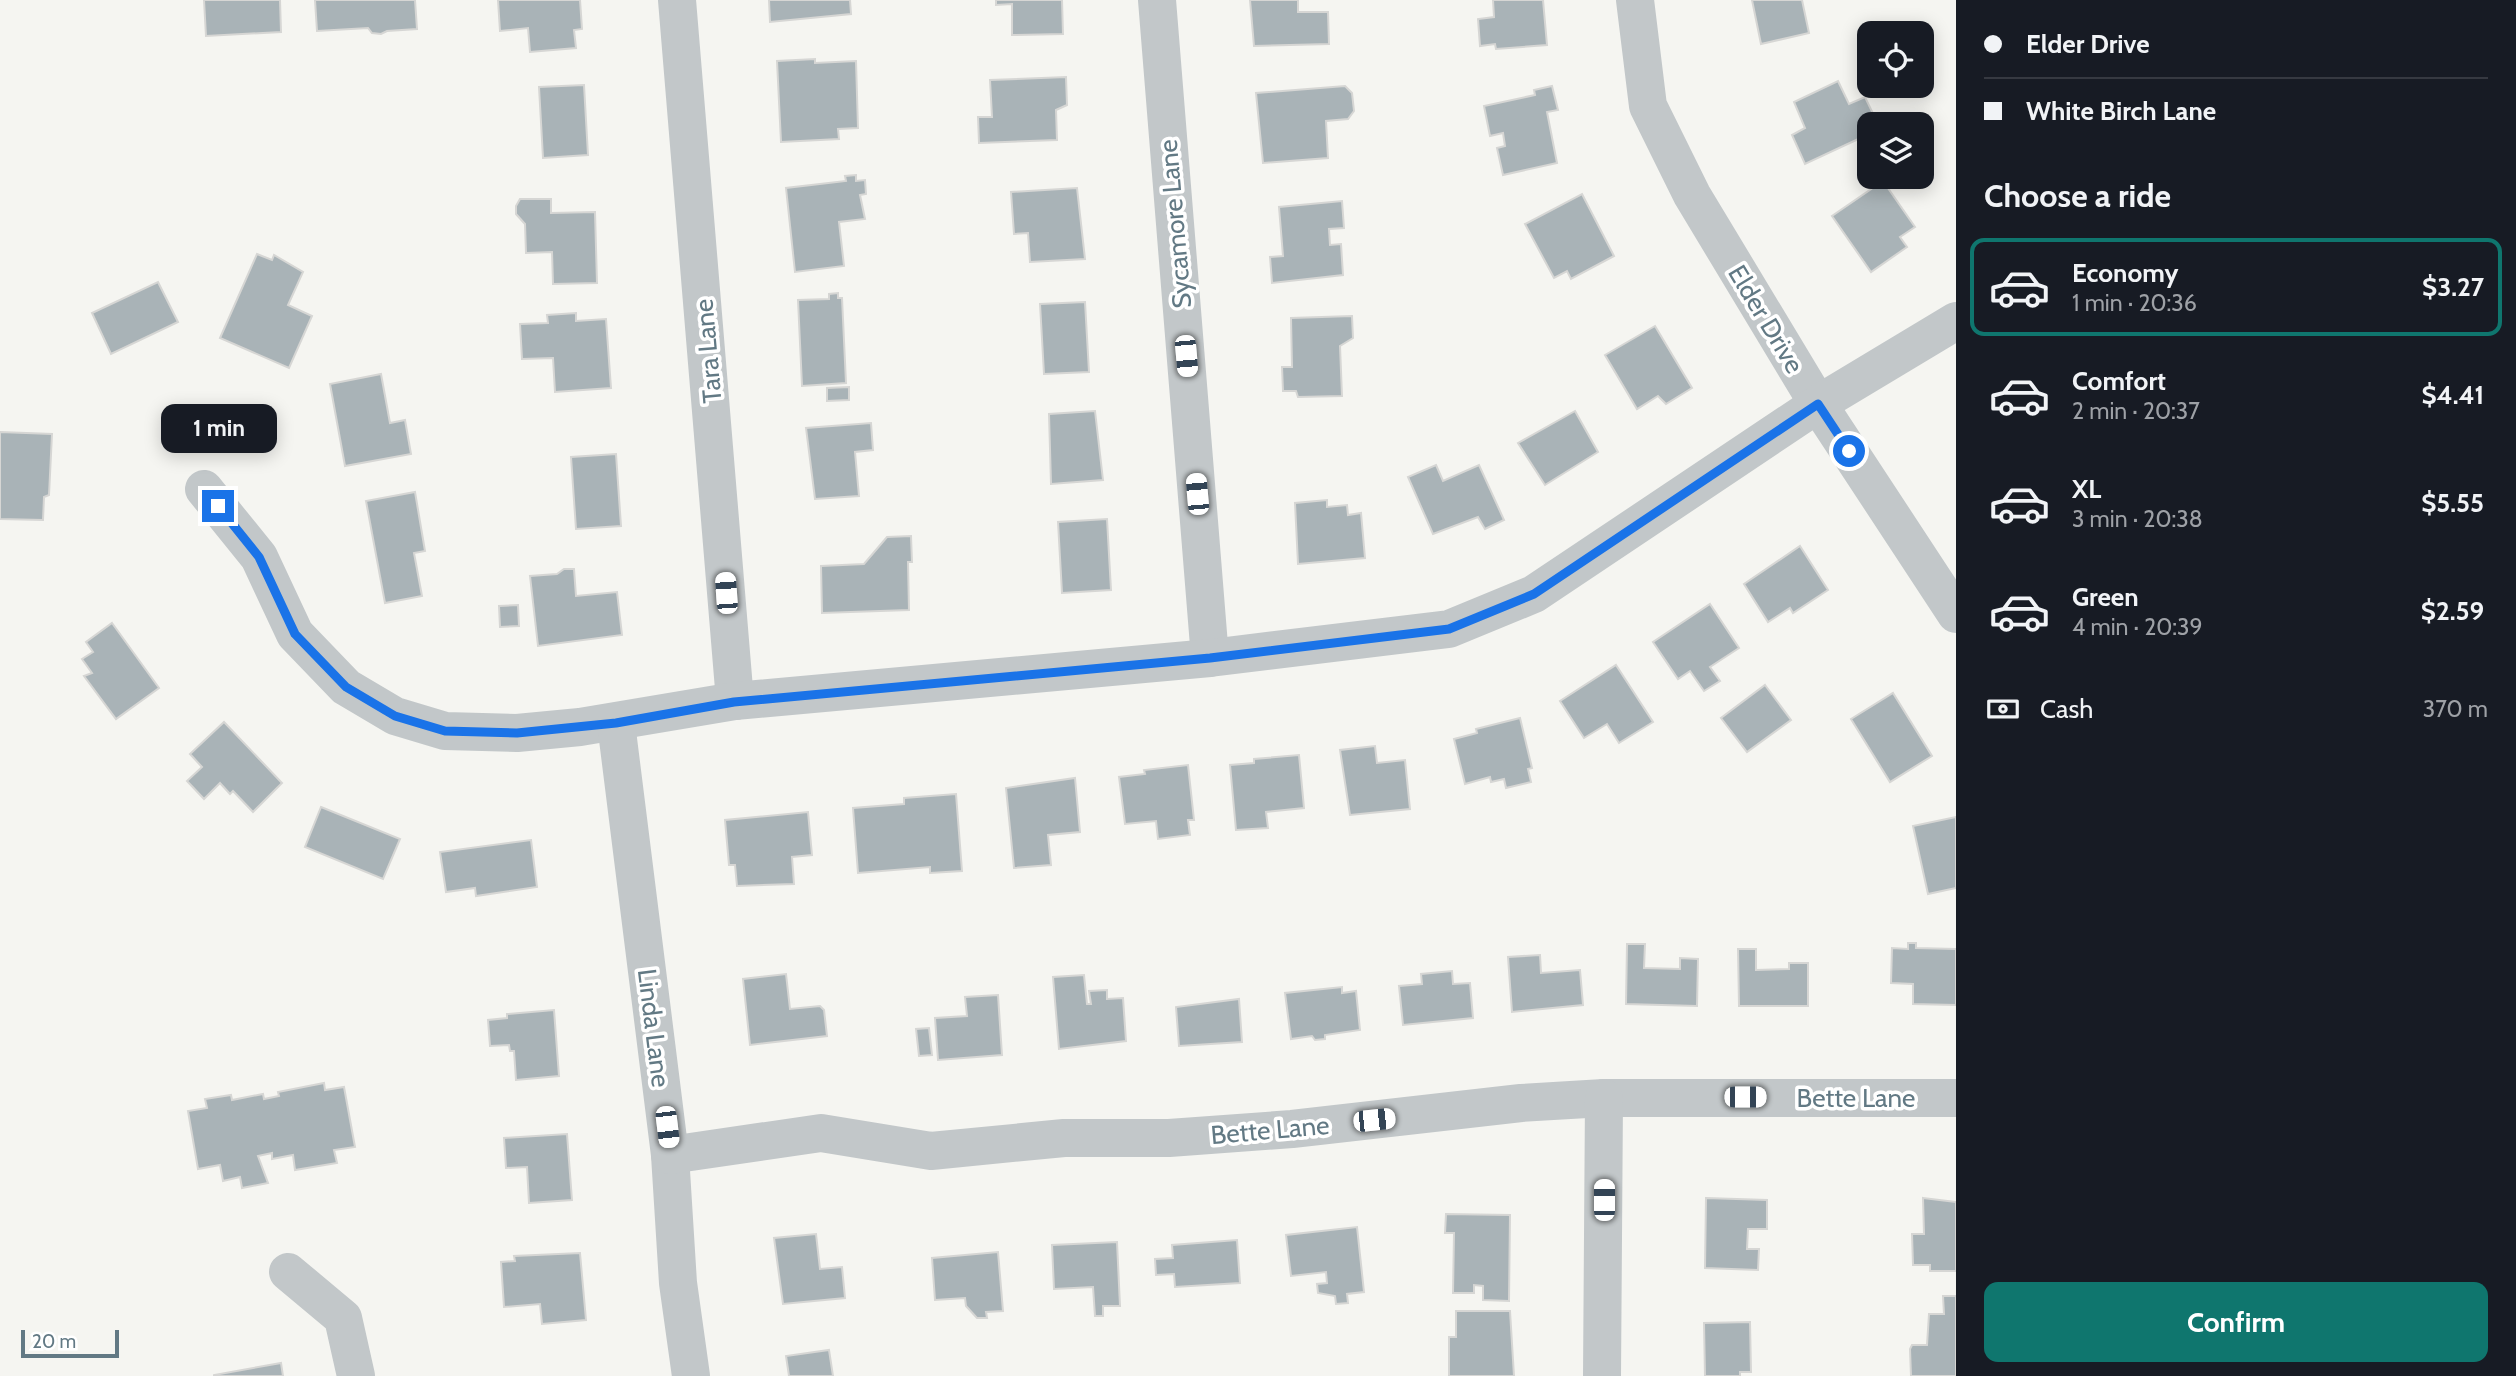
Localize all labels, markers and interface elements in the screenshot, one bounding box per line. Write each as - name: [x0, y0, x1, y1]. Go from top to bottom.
- map controls: [1857, 21, 1934, 189]
- button: locate: [1857, 21, 1934, 98]
- text: Elder Drive: [2026, 28, 2150, 60]
- text: White Birch Lane: [2026, 95, 2216, 127]
- button: layers: [1857, 112, 1934, 189]
- street label: Sycamore Lane: [1152, 138, 1198, 310]
- text: Choose a ride: [1984, 176, 2171, 215]
- icon: car: [1988, 256, 2051, 319]
- text: Economy: [2072, 257, 2178, 289]
- street label: Elder Drive: [1721, 259, 1811, 379]
- text: $3.27: [2422, 271, 2484, 303]
- text: 1 min · 20:36: [2072, 289, 2197, 317]
- street label: Tara Lane: [688, 298, 728, 404]
- car: [1174, 334, 1199, 378]
- icon: car: [1988, 364, 2051, 427]
- text: Comfort: [2072, 365, 2166, 397]
- text: $4.41: [2421, 379, 2484, 411]
- text: 2 min · 20:37: [2072, 397, 2200, 425]
- callout: 1 min: [160, 405, 276, 454]
- text: 1 min: [193, 414, 245, 442]
- route start: [1833, 435, 1865, 467]
- car: [1185, 472, 1210, 516]
- icon: car: [1988, 472, 2051, 535]
- text: XL: [2072, 473, 2101, 505]
- text: $5.55: [2421, 487, 2484, 519]
- route end: [202, 490, 234, 522]
- text: 3 min · 20:38: [2072, 505, 2203, 533]
- car: [715, 571, 738, 615]
- icon: car: [1988, 580, 2051, 643]
- text: Green: [2072, 581, 2139, 613]
- text: $2.59: [2421, 595, 2484, 627]
- text: 4 min · 20:39: [2072, 613, 2203, 641]
- icon: cash: [1984, 690, 2022, 728]
- text: Cash: [2040, 693, 2093, 725]
- text: 370 m: [2423, 695, 2488, 723]
- street label: Linda Lane: [631, 967, 677, 1089]
- street label: Bette Lane: [1797, 1082, 1915, 1114]
- car: [1725, 1087, 1767, 1108]
- car: [655, 1105, 680, 1149]
- car: [1353, 1107, 1396, 1133]
- street label: Bette Lane: [1209, 1109, 1331, 1151]
- car: [1594, 1179, 1615, 1221]
- button: Confirm: [1984, 1282, 2488, 1362]
- scale bar: [21, 1327, 119, 1359]
- text: 20 m: [32, 1330, 76, 1353]

